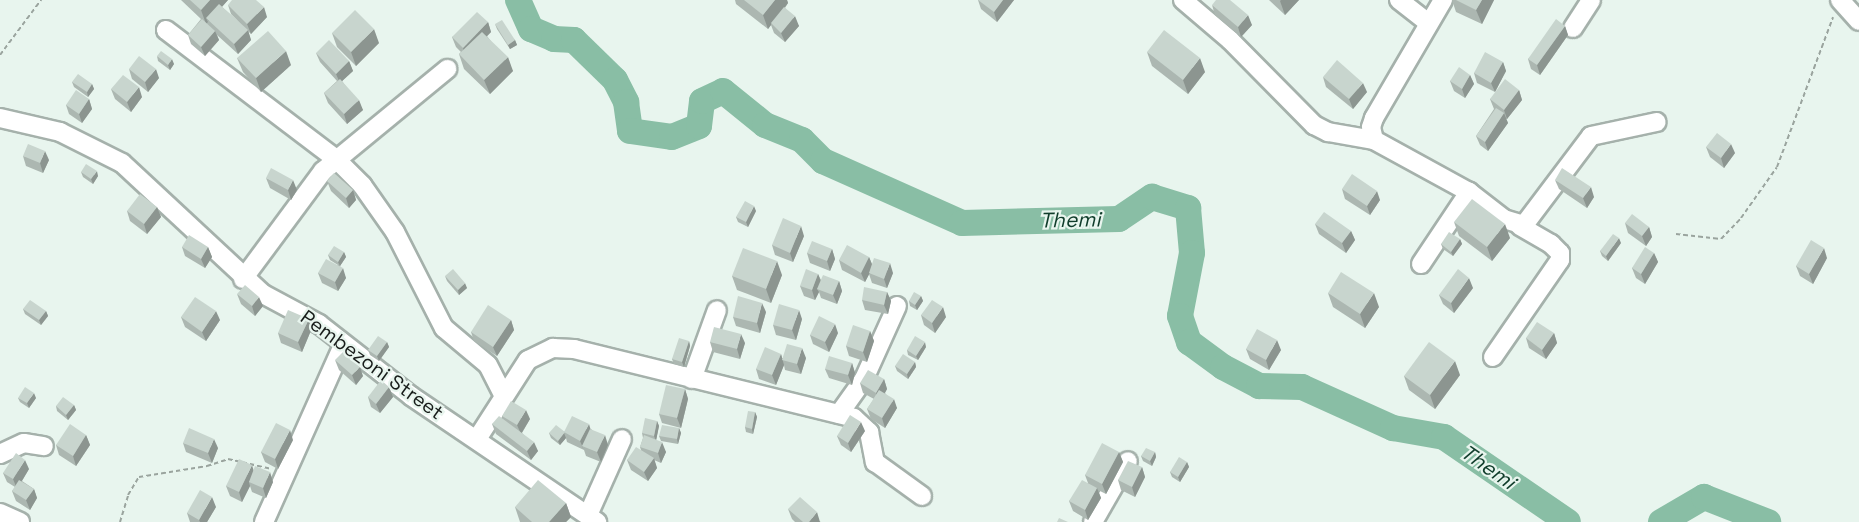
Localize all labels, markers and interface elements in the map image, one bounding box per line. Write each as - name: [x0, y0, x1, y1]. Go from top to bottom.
- water label: Themi: [1039, 207, 1101, 233]
- street label: Pembezoni Street: [296, 305, 448, 425]
- water label: Themi: [1456, 439, 1520, 495]

